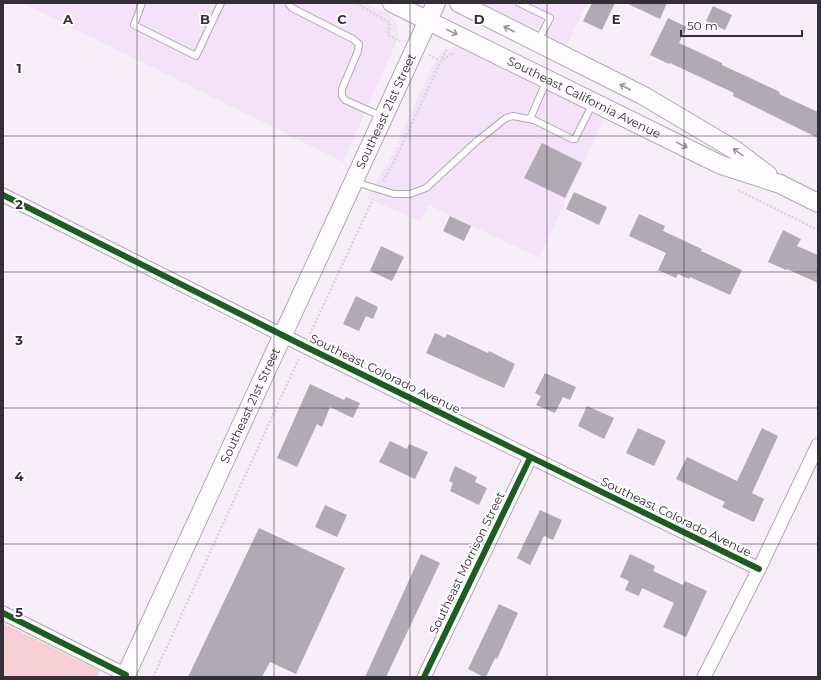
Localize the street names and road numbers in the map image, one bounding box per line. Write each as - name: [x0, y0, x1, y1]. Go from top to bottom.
- street label: Southeast 21st Street: [352, 51, 419, 171]
- street label: Southeast California Avenue: [505, 53, 663, 141]
- street label: Southeast Colorado Avenue: [307, 330, 463, 417]
- street label: Southeast 21st Street: [217, 345, 283, 465]
- street label: Southeast Colorado Avenue: [598, 473, 754, 560]
- street label: Southeast Morrison Street: [425, 489, 508, 636]

